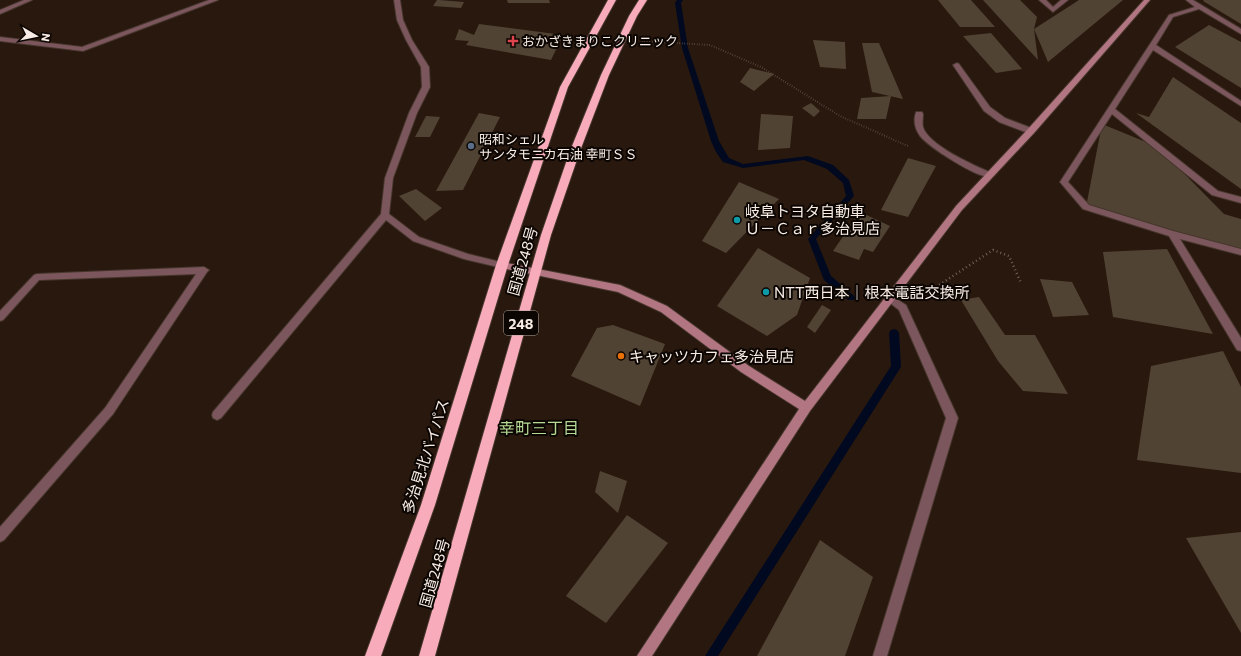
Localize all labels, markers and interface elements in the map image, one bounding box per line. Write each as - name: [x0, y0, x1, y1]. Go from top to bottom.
- north arrow: [16, 16, 56, 56]
- text: N: [39, 33, 53, 43]
- place label: おかざきまりこクリニック: [522, 33, 678, 49]
- marker: おかざきまりこクリニック: [507, 35, 519, 47]
- place label: 昭和シェル サンタモニカ石油 幸町ＳＳ: [479, 131, 638, 162]
- marker: 昭和シェル サンタモニカ石油 幸町ＳＳ: [466, 141, 476, 151]
- place label: 岐阜トヨタ自動車 Ｕ－Ｃａｒ多治見店: [745, 202, 880, 237]
- marker: 岐阜トヨタ自動車 Ｕ－Ｃａｒ多治見店: [732, 215, 742, 225]
- street label: 国道248号: [504, 224, 540, 298]
- place label: NTT西日本｜根本電話交換所: [774, 283, 970, 301]
- marker: NTT西日本｜根本電話交換所: [761, 287, 771, 297]
- road number: 248: [504, 311, 538, 335]
- place label: キャッツカフェ多治見店: [629, 347, 794, 365]
- marker: キャッツカフェ多治見店: [616, 351, 626, 361]
- street label: 多治見北バイパス: [398, 396, 452, 516]
- district label: 幸町三丁目: [499, 418, 579, 437]
- street label: 国道248号: [416, 536, 452, 610]

